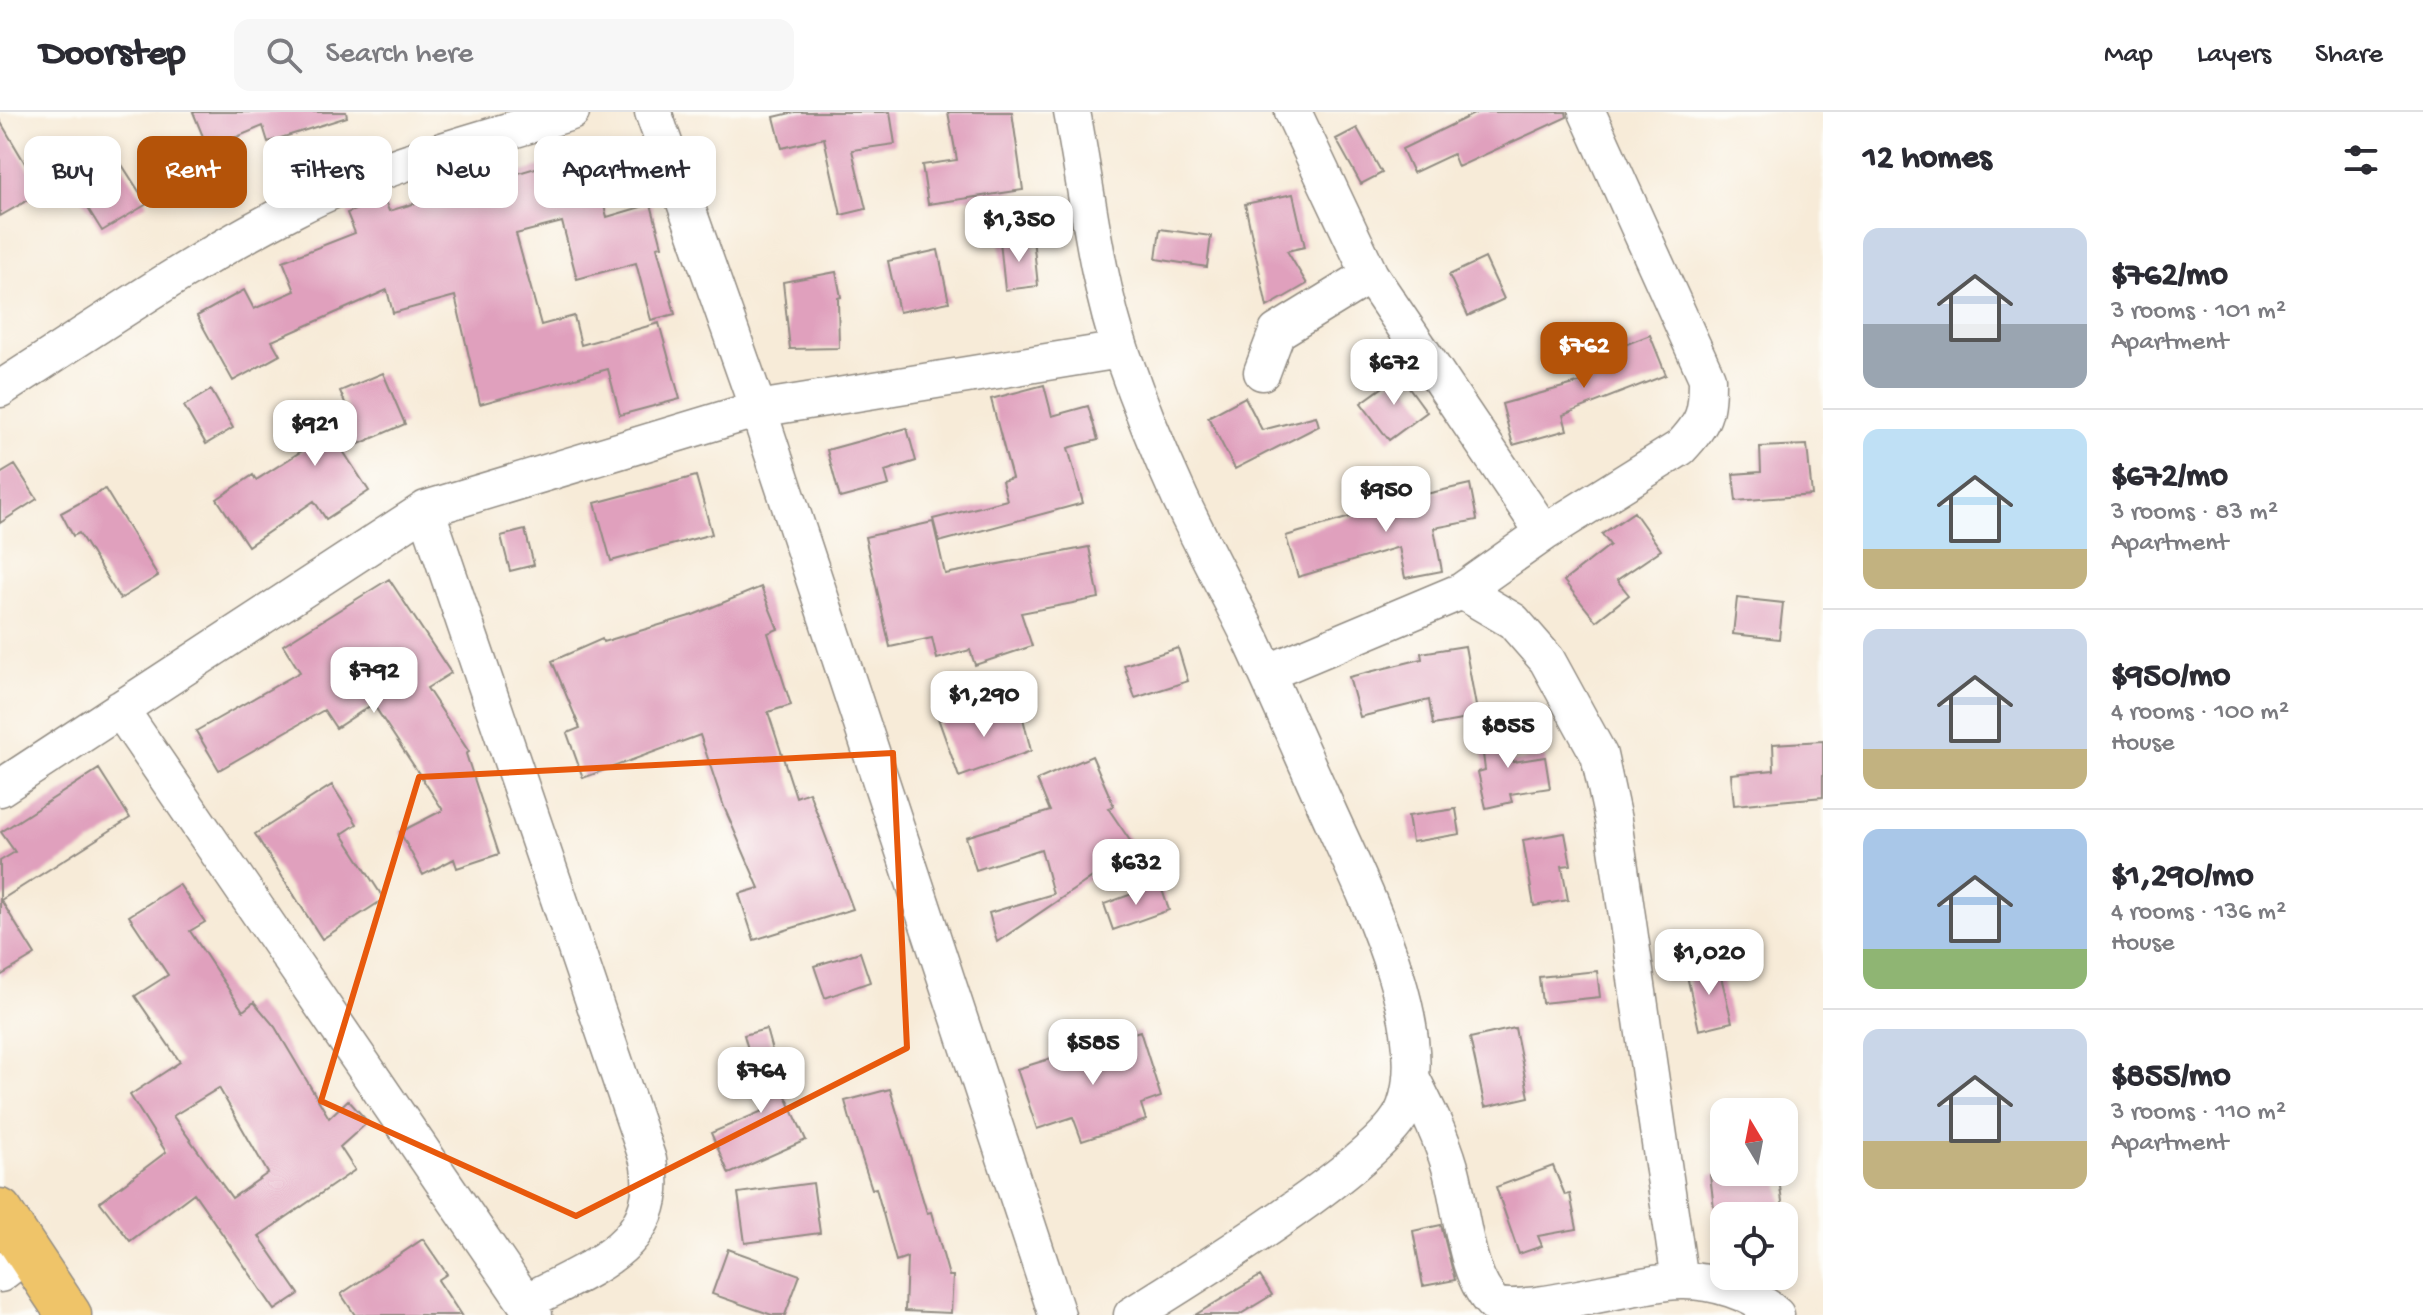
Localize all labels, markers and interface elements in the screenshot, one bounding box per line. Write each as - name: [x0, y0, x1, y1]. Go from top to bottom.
- search box: [234, 19, 794, 91]
- text: Doorstep: [40, 33, 186, 77]
- icon: search: [262, 33, 306, 77]
- text: Search here: [326, 38, 473, 73]
- text: Map: [2104, 39, 2153, 72]
- text: Layers: [2197, 39, 2271, 72]
- text: Share: [2315, 39, 2383, 72]
- chip: Buy: [24, 136, 121, 208]
- chip: Rent: [137, 136, 247, 208]
- chip: Filters: [263, 136, 392, 208]
- chip: New: [408, 136, 518, 208]
- chip: Apartment: [534, 136, 716, 208]
- icon: filters: [2339, 138, 2383, 182]
- text: 12 homes: [1863, 140, 1992, 180]
- pin: $1,350: [954, 196, 1084, 264]
- text: $1,350: [983, 206, 1055, 237]
- text: $762/mo: [2111, 257, 2228, 297]
- icon: home: [1927, 260, 2023, 356]
- text: 3 rooms · 101 m²: [2111, 297, 2286, 328]
- pin: $762: [1537, 322, 1631, 390]
- text: Apartment: [2111, 328, 2228, 359]
- text: $762: [1558, 332, 1610, 363]
- pin: $672: [1347, 339, 1441, 407]
- text: $672: [1368, 349, 1420, 380]
- pin: $921: [268, 400, 362, 468]
- text: $921: [291, 410, 339, 441]
- text: $672/mo: [2111, 458, 2228, 498]
- icon: home: [1927, 461, 2023, 557]
- pin: $950: [1339, 466, 1433, 534]
- text: $950: [1359, 476, 1413, 507]
- text: 3 rooms · 83 m²: [2111, 498, 2278, 529]
- text: Apartment: [2111, 529, 2228, 560]
- pin: $792: [327, 647, 421, 715]
- text: $792: [349, 657, 399, 688]
- text: $950/mo: [2111, 658, 2230, 698]
- icon: home: [1927, 661, 2023, 757]
- pin: $1,290: [919, 671, 1049, 739]
- text: $1,290: [949, 681, 1019, 712]
- text: 4 rooms · 100 m²: [2111, 698, 2289, 729]
- pin: $855: [1461, 702, 1555, 770]
- text: $855: [1481, 712, 1535, 743]
- text: House: [2111, 729, 2175, 760]
- pin: $632: [1089, 839, 1183, 907]
- text: $632: [1110, 849, 1162, 880]
- text: $1,290/mo: [2111, 858, 2254, 898]
- icon: home: [1927, 861, 2023, 957]
- text: 4 rooms · 136 m²: [2111, 898, 2286, 929]
- pin: $1,020: [1644, 929, 1774, 997]
- text: House: [2111, 929, 2175, 960]
- text: $1,020: [1673, 939, 1745, 970]
- pin: $585: [1046, 1019, 1140, 1087]
- text: $585: [1066, 1029, 1120, 1060]
- pin: $764: [714, 1047, 808, 1115]
- text: $764: [736, 1057, 786, 1088]
- text: $855/mo: [2111, 1058, 2231, 1098]
- icon: home: [1927, 1061, 2023, 1157]
- north arrow: [1710, 1098, 1798, 1186]
- map controls: [1710, 1098, 1798, 1290]
- text: 3 rooms · 110 m²: [2111, 1098, 2286, 1129]
- text: Apartment: [2111, 1129, 2228, 1160]
- button: locate: [1710, 1202, 1798, 1290]

